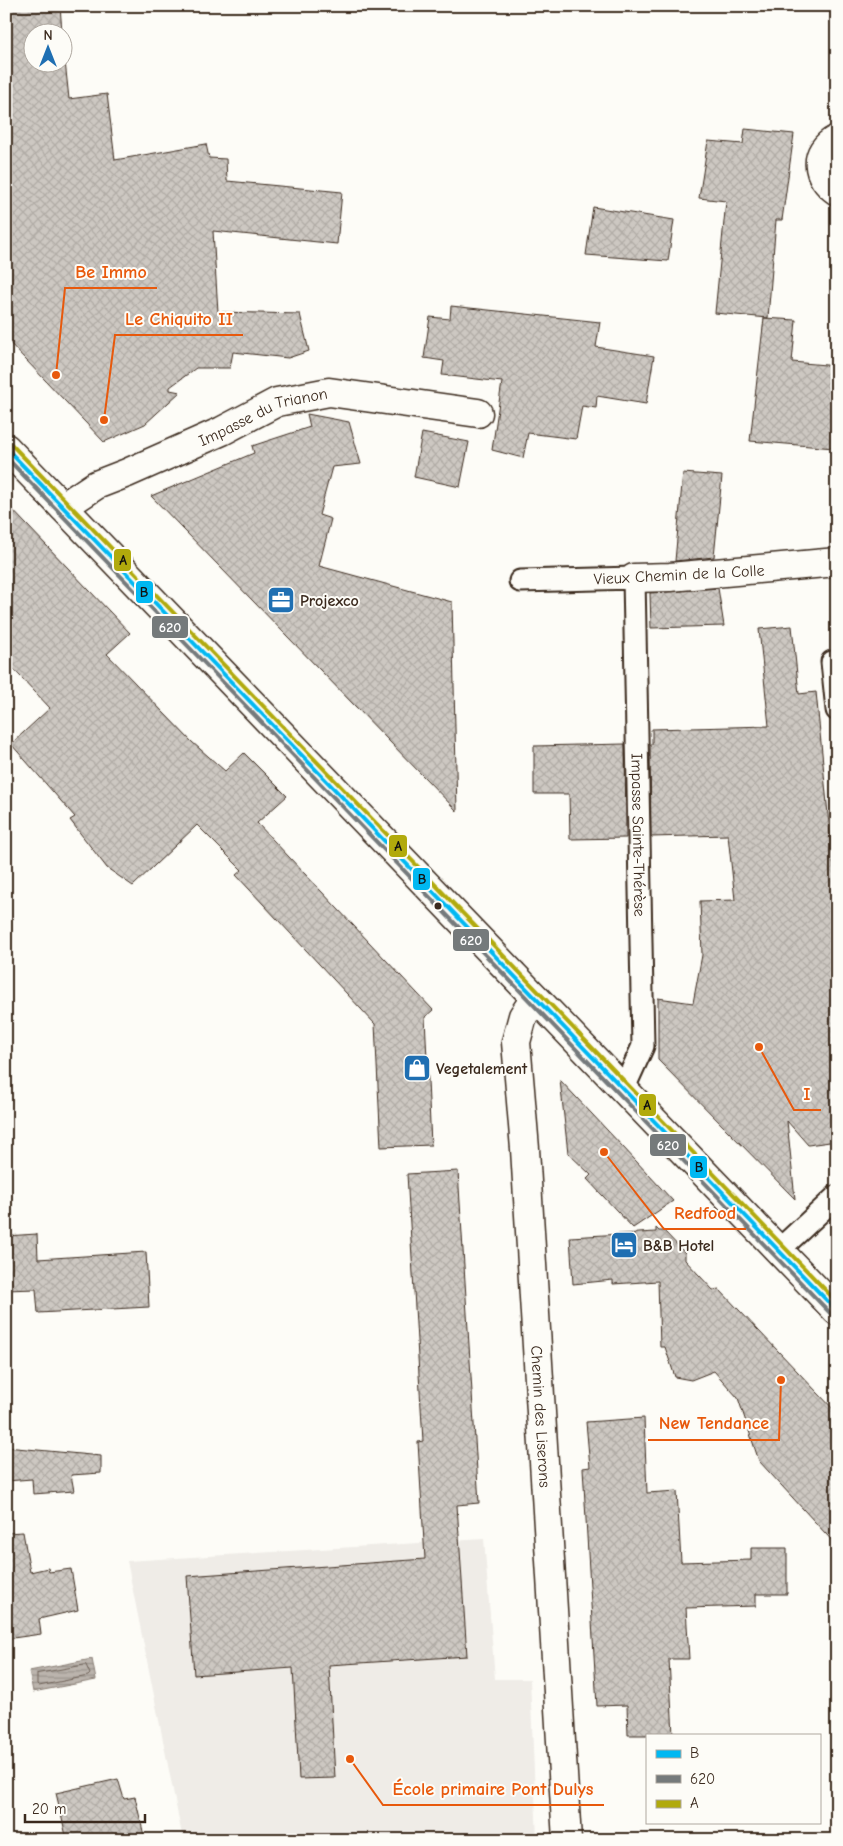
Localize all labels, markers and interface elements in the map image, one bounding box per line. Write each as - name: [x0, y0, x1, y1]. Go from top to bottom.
- north arrow: [22, 22, 72, 72]
- text: N: [43, 27, 53, 44]
- callout: Be Immo: [65, 255, 157, 288]
- text: Be Immo: [75, 262, 147, 283]
- callout: Le Chiquito II: [115, 302, 243, 335]
- text: Le Chiquito II: [125, 309, 233, 330]
- street label: Impasse du Trianon: [196, 385, 329, 450]
- line badge: A: [113, 548, 132, 572]
- text: A: [119, 552, 127, 569]
- street label: Vieux Chemin de la Colle: [593, 562, 765, 588]
- line badge: B: [135, 580, 154, 604]
- text: B: [140, 584, 149, 601]
- office icon: Projexco: [266, 585, 296, 615]
- place label: Projexco: [300, 592, 359, 610]
- line badge: 620: [151, 615, 189, 639]
- text: 620: [159, 619, 181, 636]
- street label: Impasse Sainte-Thérèse: [627, 753, 649, 917]
- line badge: A: [388, 834, 408, 858]
- text: A: [394, 838, 402, 855]
- line badge: B: [412, 867, 431, 891]
- text: B: [418, 871, 427, 888]
- unlabelled marker: [433, 901, 443, 911]
- line badge: 620: [452, 928, 490, 952]
- text: 620: [460, 932, 482, 949]
- shop icon: Vegetalement: [402, 1053, 432, 1083]
- place label: Vegetalement: [436, 1060, 528, 1078]
- callout: I: [794, 1077, 821, 1110]
- text: I: [803, 1084, 811, 1105]
- line badge: A: [638, 1093, 657, 1117]
- text: A: [643, 1097, 651, 1114]
- line badge: 620: [649, 1133, 687, 1157]
- text: 620: [657, 1137, 679, 1154]
- line badge: B: [689, 1155, 708, 1179]
- text: B: [695, 1159, 704, 1176]
- callout: Redfood: [664, 1196, 746, 1229]
- text: Redfood: [674, 1203, 736, 1224]
- hotel icon: B&B Hotel: [609, 1230, 639, 1260]
- place label: B&B Hotel: [643, 1237, 714, 1255]
- street label: Chemin des Liserons: [527, 1345, 554, 1489]
- callout: New Tendance: [648, 1407, 779, 1440]
- text: New Tendance: [659, 1413, 769, 1434]
- legend: [646, 1734, 820, 1824]
- text: B: [690, 1744, 699, 1762]
- text: 620: [690, 1770, 715, 1788]
- callout: École primaire Pont Dulys: [383, 1772, 604, 1805]
- text: École primaire Pont Dulys: [393, 1778, 594, 1800]
- scale bar: [25, 1791, 145, 1823]
- text: A: [690, 1794, 699, 1812]
- text: 20 m: [32, 1800, 66, 1818]

